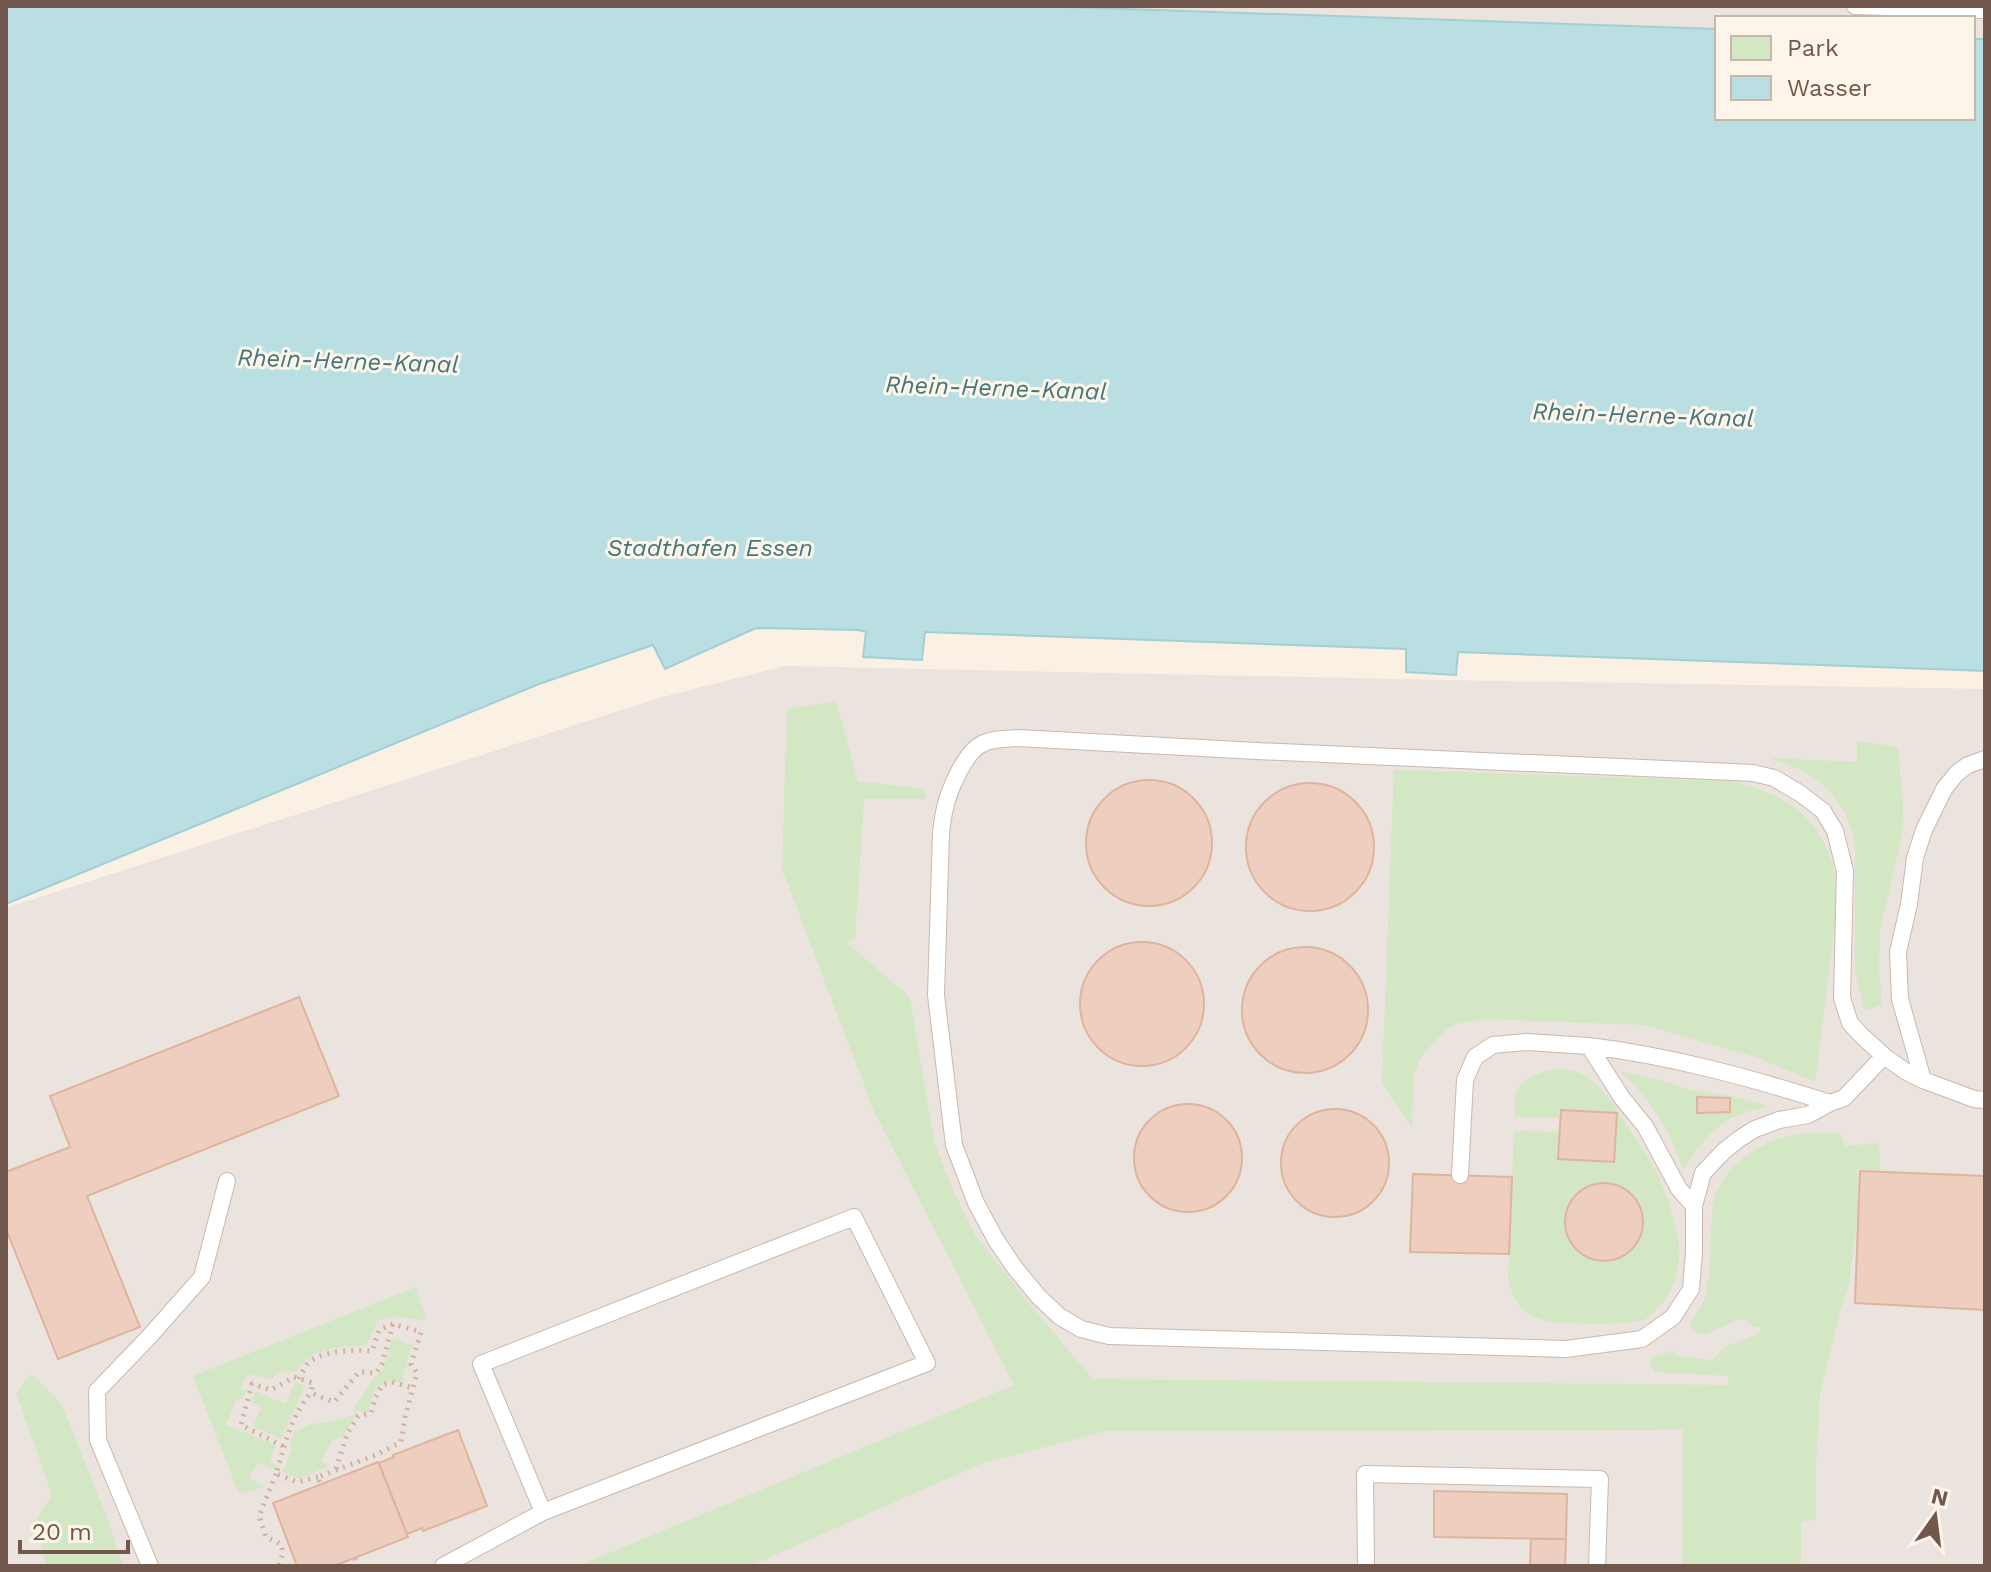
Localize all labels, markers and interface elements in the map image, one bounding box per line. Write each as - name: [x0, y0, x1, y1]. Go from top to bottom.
- legend: [1715, 16, 1975, 120]
- text: Park: [1787, 34, 1839, 62]
- text: Wasser: [1787, 74, 1872, 102]
- water label: Rhein-Herne-Kanal: [237, 343, 459, 379]
- water label: Rhein-Herne-Kanal: [885, 370, 1107, 406]
- water label: Rhein-Herne-Kanal: [1532, 397, 1754, 433]
- water label: Stadthafen Essen: [607, 534, 813, 562]
- north arrow: [1895, 1476, 1975, 1556]
- text: N: [1929, 1483, 1951, 1511]
- scale bar: [20, 1504, 128, 1554]
- text: 20 m: [32, 1518, 92, 1546]

